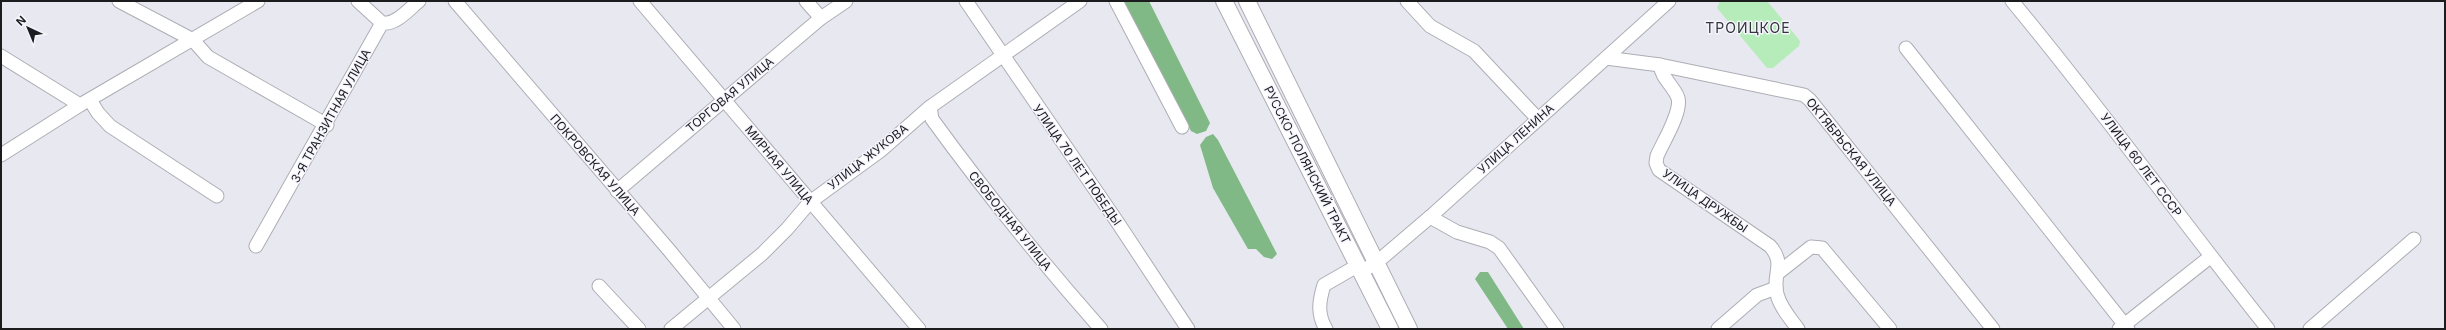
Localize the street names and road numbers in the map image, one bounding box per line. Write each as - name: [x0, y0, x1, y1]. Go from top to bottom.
- street label: 3-Я ТРАНЗИТНАЯ УЛИЦА: [287, 46, 374, 185]
- street label: ТОРГОВАЯ УЛИЦА: [683, 54, 777, 136]
- street label: РУССКО-ПОЛЯНСКИЙ ТРАКТ: [1261, 83, 1354, 246]
- street label: ОКТЯБРЬСКАЯ УЛИЦА: [1803, 95, 1900, 209]
- street label: УЛИЦА 70 ЛЕТ ПОБЕДЫ: [1030, 101, 1125, 228]
- street label: УЛИЦА ЛЕНИНА: [1475, 101, 1557, 177]
- street label: УЛИЦА 60 ЛЕТ СССР: [2098, 110, 2185, 220]
- street label: ПОКРОВСКАЯ УЛИЦА: [547, 111, 644, 218]
- street label: УЛИЦА ЖУКОВА: [825, 121, 911, 193]
- street label: МИРНАЯ УЛИЦА: [742, 122, 817, 207]
- street label: УЛИЦА ДРУЖБЫ: [1660, 166, 1751, 236]
- street label: СВОБОДНАЯ УЛИЦА: [966, 168, 1055, 273]

